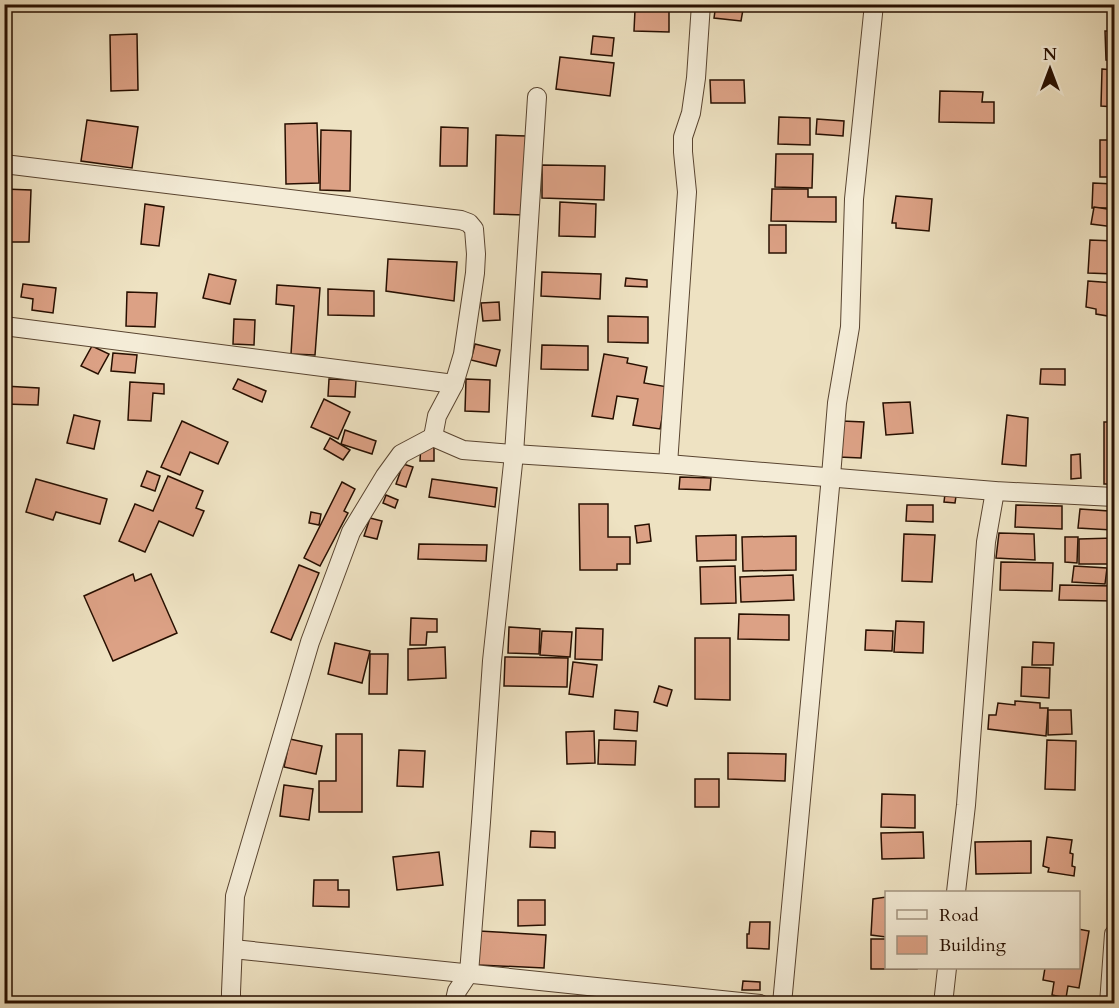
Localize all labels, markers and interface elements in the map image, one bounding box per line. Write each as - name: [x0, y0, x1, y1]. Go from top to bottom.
- north arrow: [1020, 39, 1080, 99]
- text: N: [1043, 44, 1057, 66]
- legend: [885, 891, 1080, 969]
- text: Road: [939, 903, 979, 928]
- text: Building: [939, 933, 1007, 958]

